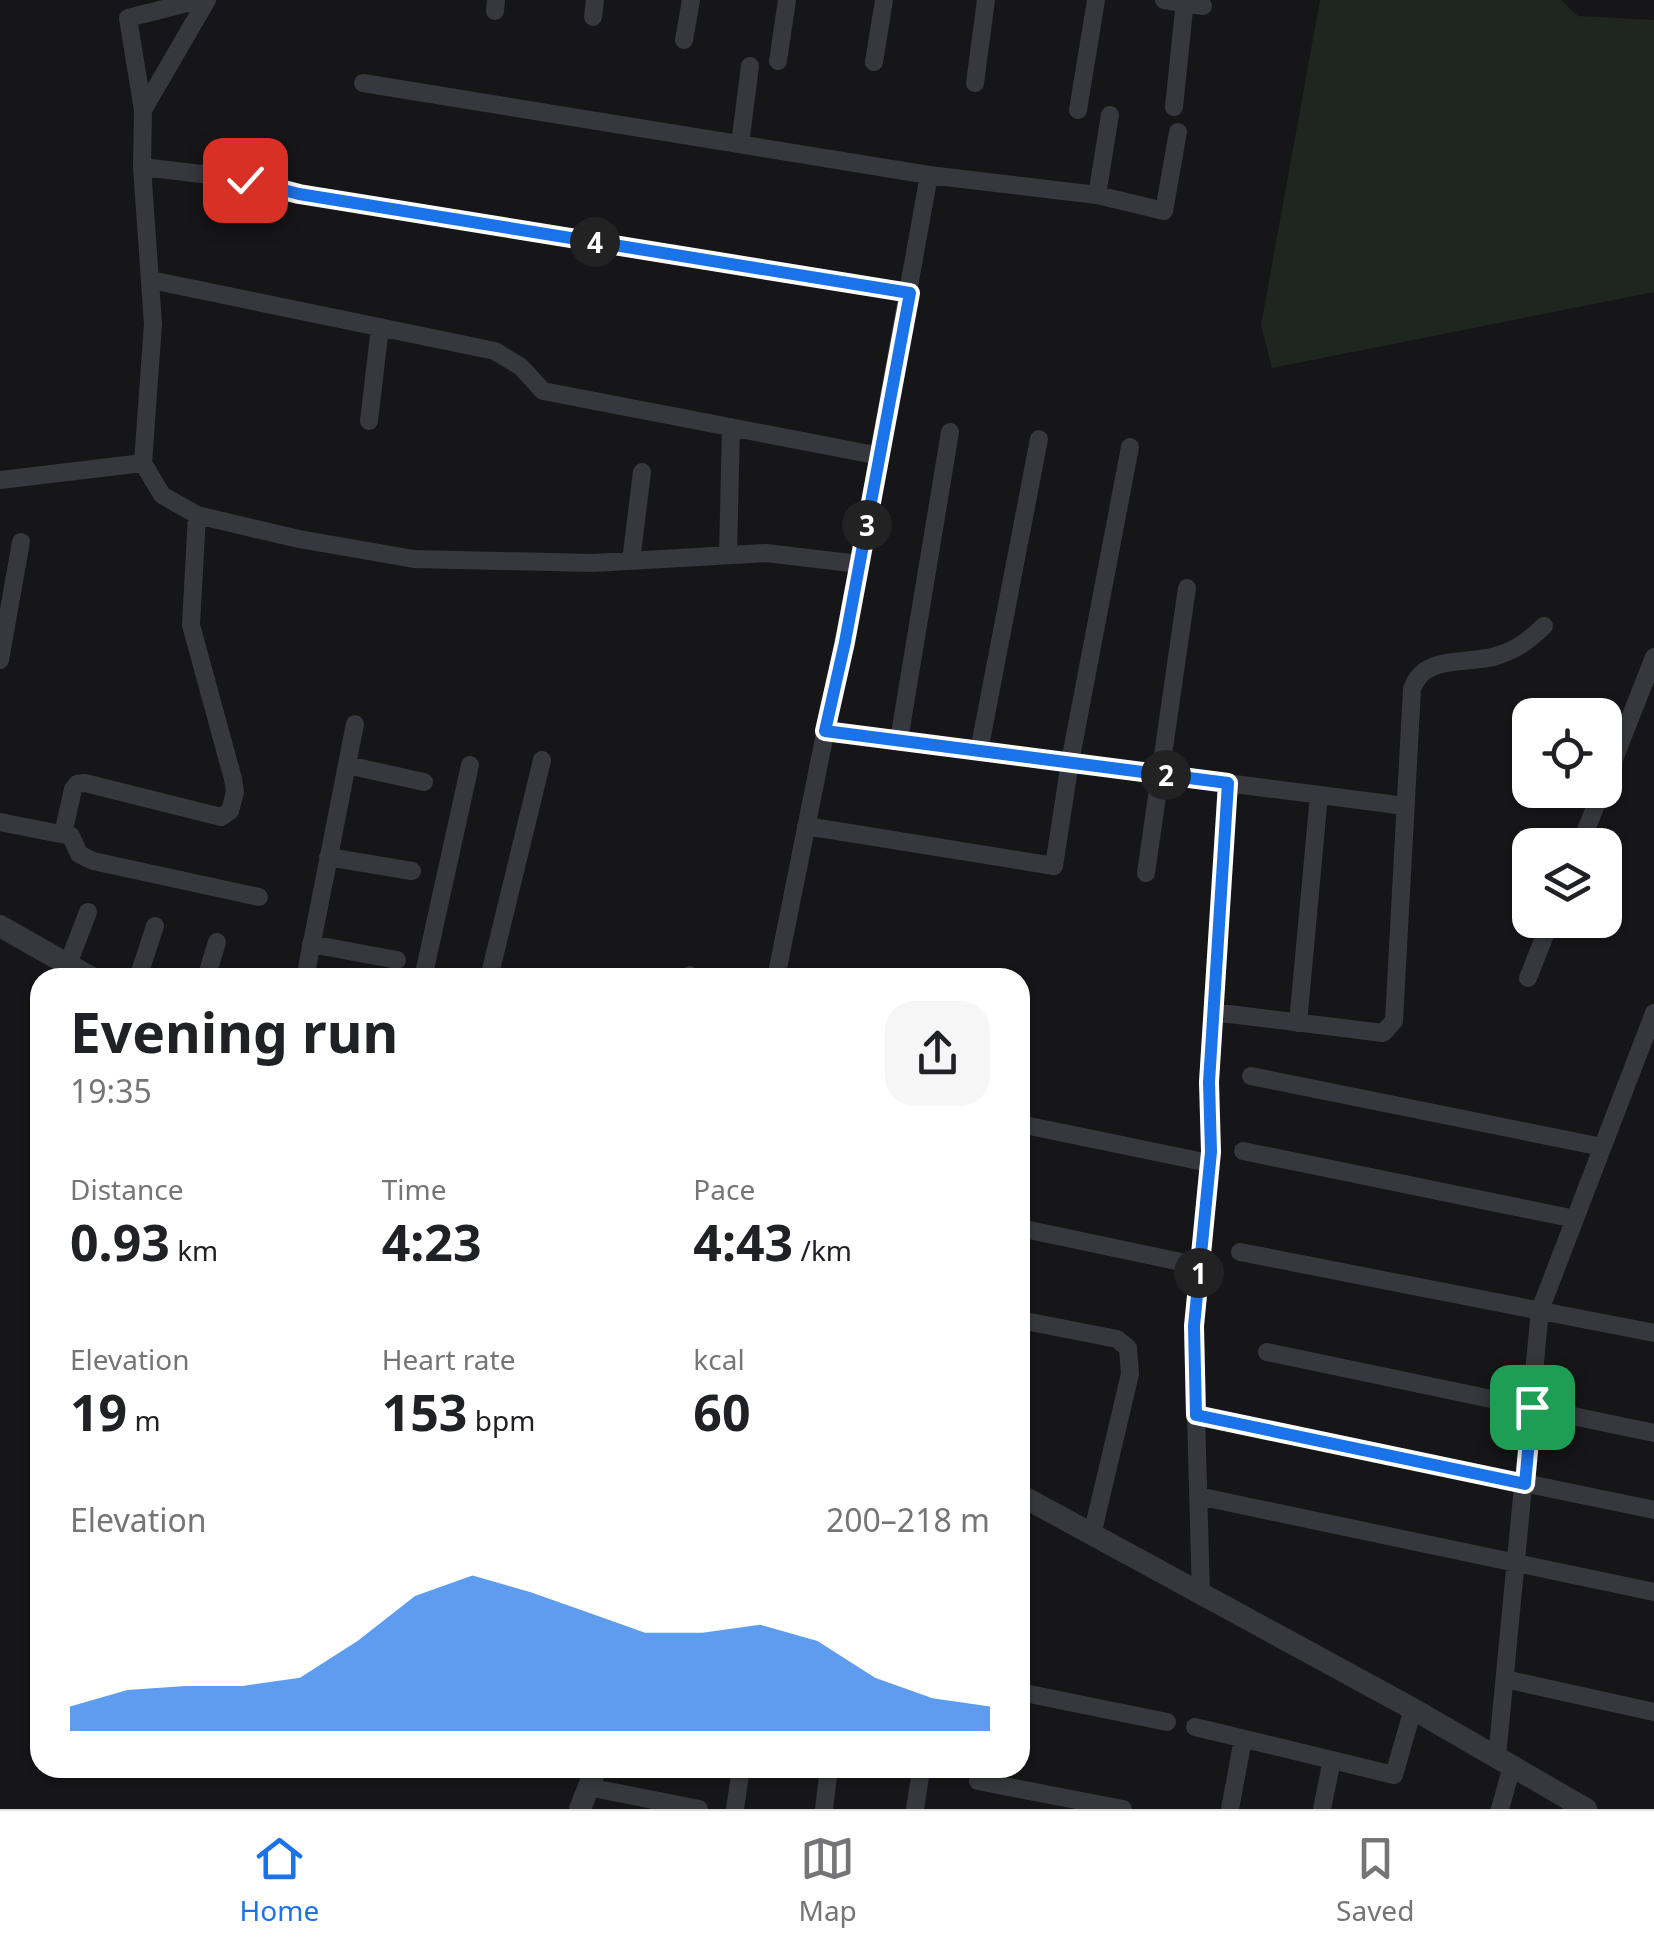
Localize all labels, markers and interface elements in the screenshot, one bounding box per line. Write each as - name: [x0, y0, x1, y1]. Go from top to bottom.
- pin: [203, 138, 288, 223]
- icon: check: [218, 153, 273, 208]
- pin: 4: [570, 217, 620, 267]
- text: 4: [587, 223, 603, 261]
- pin: 3: [842, 500, 892, 550]
- text: 3: [859, 506, 875, 544]
- map controls: [1512, 698, 1622, 938]
- button: locate: [1512, 698, 1622, 808]
- pin: 2: [1141, 750, 1191, 800]
- text: 2: [1158, 756, 1174, 794]
- button: layers: [1512, 828, 1622, 938]
- text: Evening run: [70, 994, 398, 1069]
- button: share: [885, 1001, 990, 1106]
- text: 19:35: [70, 1069, 152, 1112]
- text: Distance: [70, 1170, 183, 1208]
- text: Time: [382, 1170, 446, 1208]
- text: Pace: [693, 1170, 755, 1208]
- text: 0.93: [70, 1208, 170, 1276]
- text: 4:23: [382, 1208, 482, 1276]
- text: 4:43: [693, 1208, 793, 1276]
- text: km: [170, 1231, 218, 1269]
- text: /km: [793, 1231, 852, 1269]
- pin: 1: [1174, 1248, 1224, 1298]
- text: 1: [1191, 1254, 1207, 1292]
- text: Elevation: [70, 1340, 190, 1378]
- text: Heart rate: [382, 1340, 515, 1378]
- text: kcal: [693, 1340, 745, 1378]
- pin: [1490, 1365, 1575, 1450]
- text: 19: [70, 1378, 127, 1446]
- text: 153: [382, 1378, 467, 1446]
- text: 60: [693, 1378, 751, 1446]
- icon: arrive: [1505, 1380, 1560, 1435]
- text: m: [127, 1401, 161, 1439]
- text: bpm: [467, 1401, 535, 1439]
- text: Elevation: [70, 1498, 207, 1541]
- text: 200–218 m: [826, 1498, 990, 1541]
- tab: Home: [240, 1831, 319, 1929]
- tab: Map: [799, 1831, 857, 1929]
- tab: Saved: [1336, 1831, 1414, 1929]

